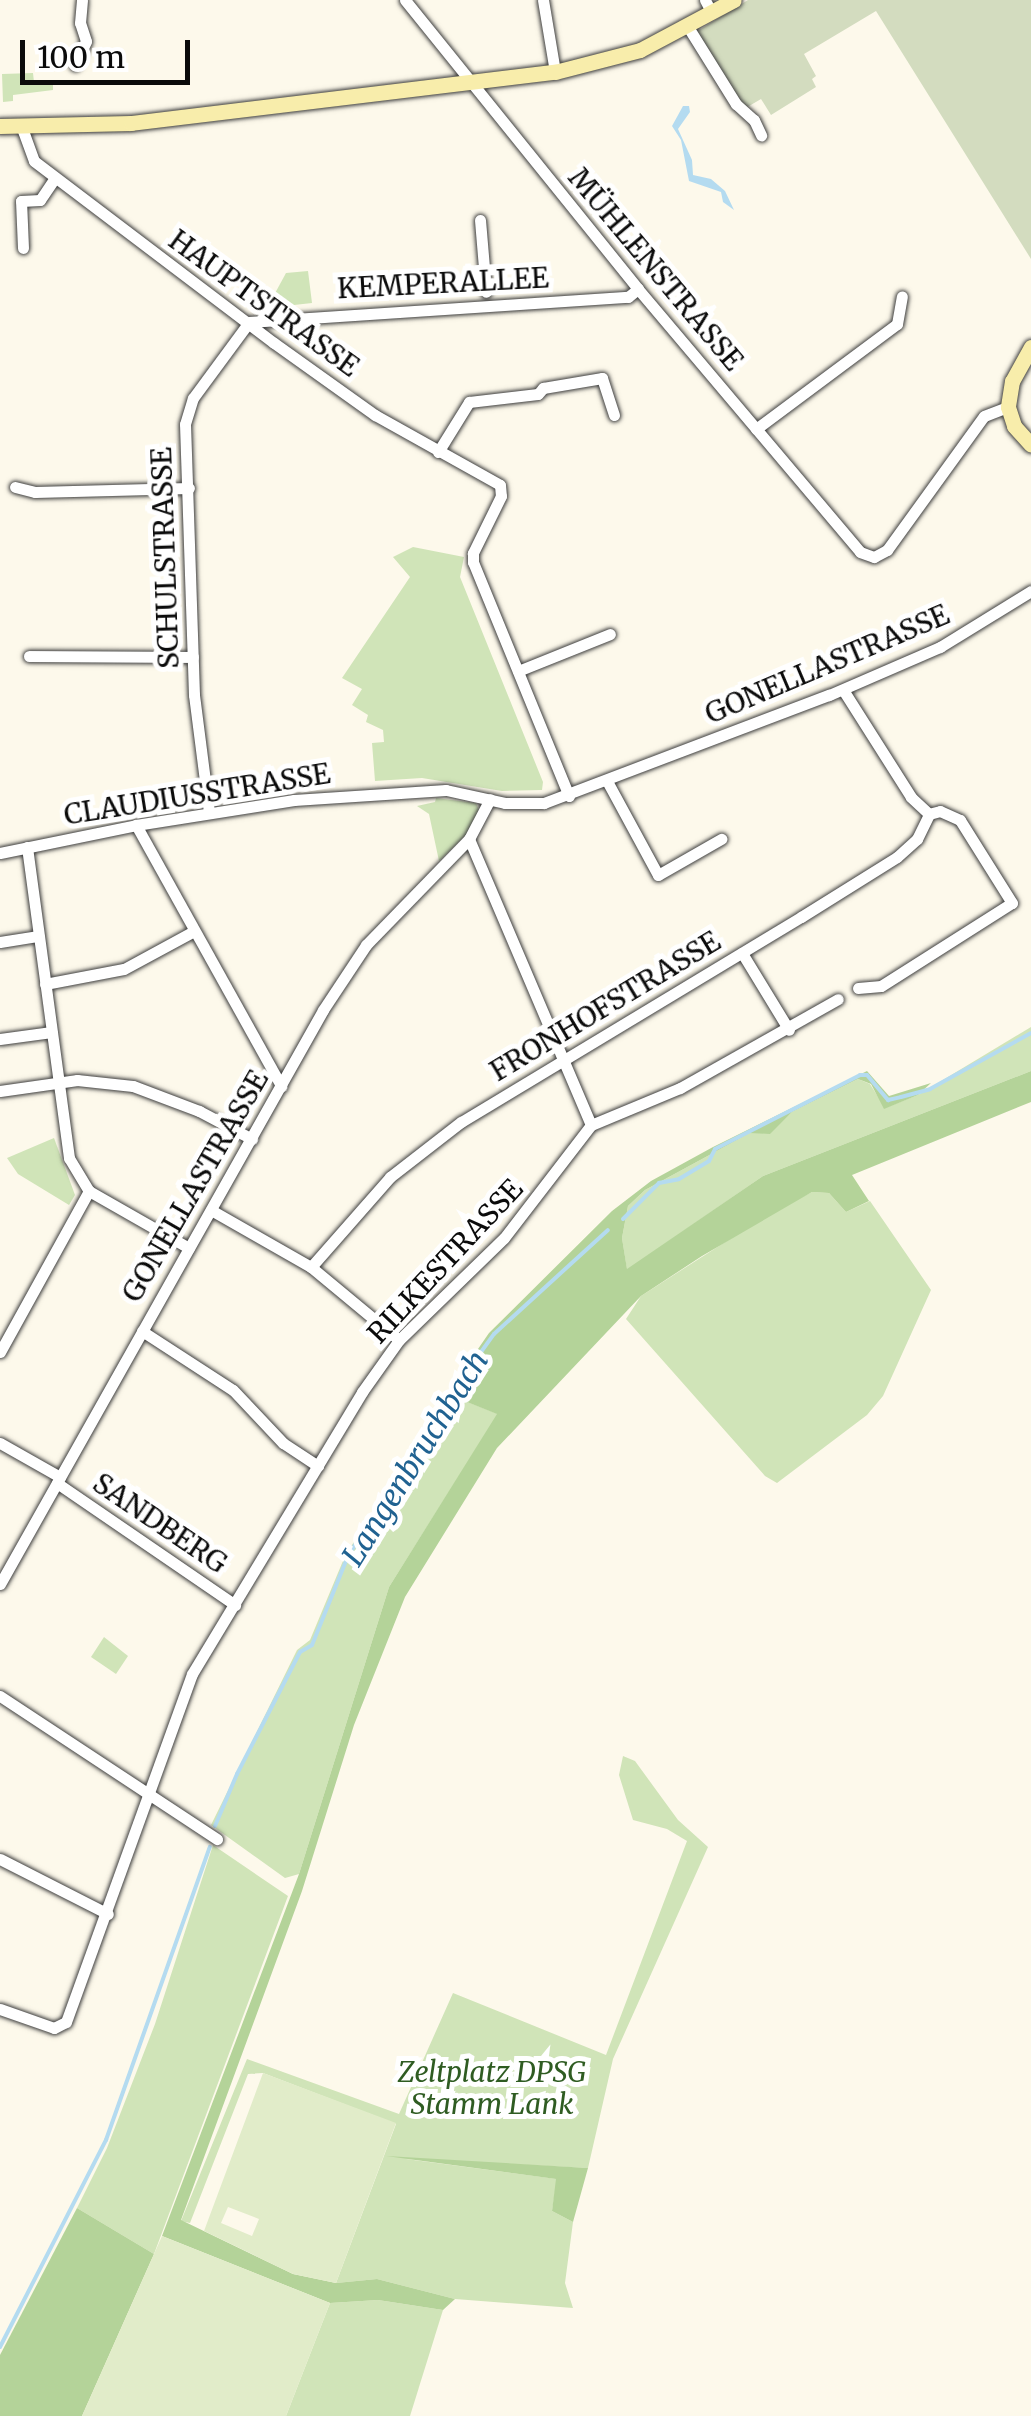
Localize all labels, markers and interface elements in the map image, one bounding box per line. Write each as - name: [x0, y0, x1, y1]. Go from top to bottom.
- scale bar: [25, 20, 195, 82]
- text: 100 m: [37, 38, 125, 76]
- street label: MÜHLENSTRASSE: [562, 161, 750, 377]
- street label: HAUPTSTRASSE: [163, 223, 365, 383]
- street label: KEMPERALLEE: [336, 261, 550, 305]
- street label: SCHULSTRASSE: [144, 447, 186, 669]
- street label: GONELLASTRASSE: [700, 597, 954, 731]
- street label: CLAUDIUSSTRASSE: [62, 756, 332, 832]
- street label: FRONHOFSTRASSE: [484, 924, 726, 1088]
- street label: GONELLASTRASSE: [115, 1064, 275, 1308]
- street label: RILKESTRASSE: [361, 1172, 529, 1350]
- water label: Langenbruchbach: [334, 1344, 496, 1572]
- street label: SANDBERG: [87, 1466, 233, 1580]
- park label: Zeltplatz DPSG Stamm Lank: [398, 2055, 586, 2121]

